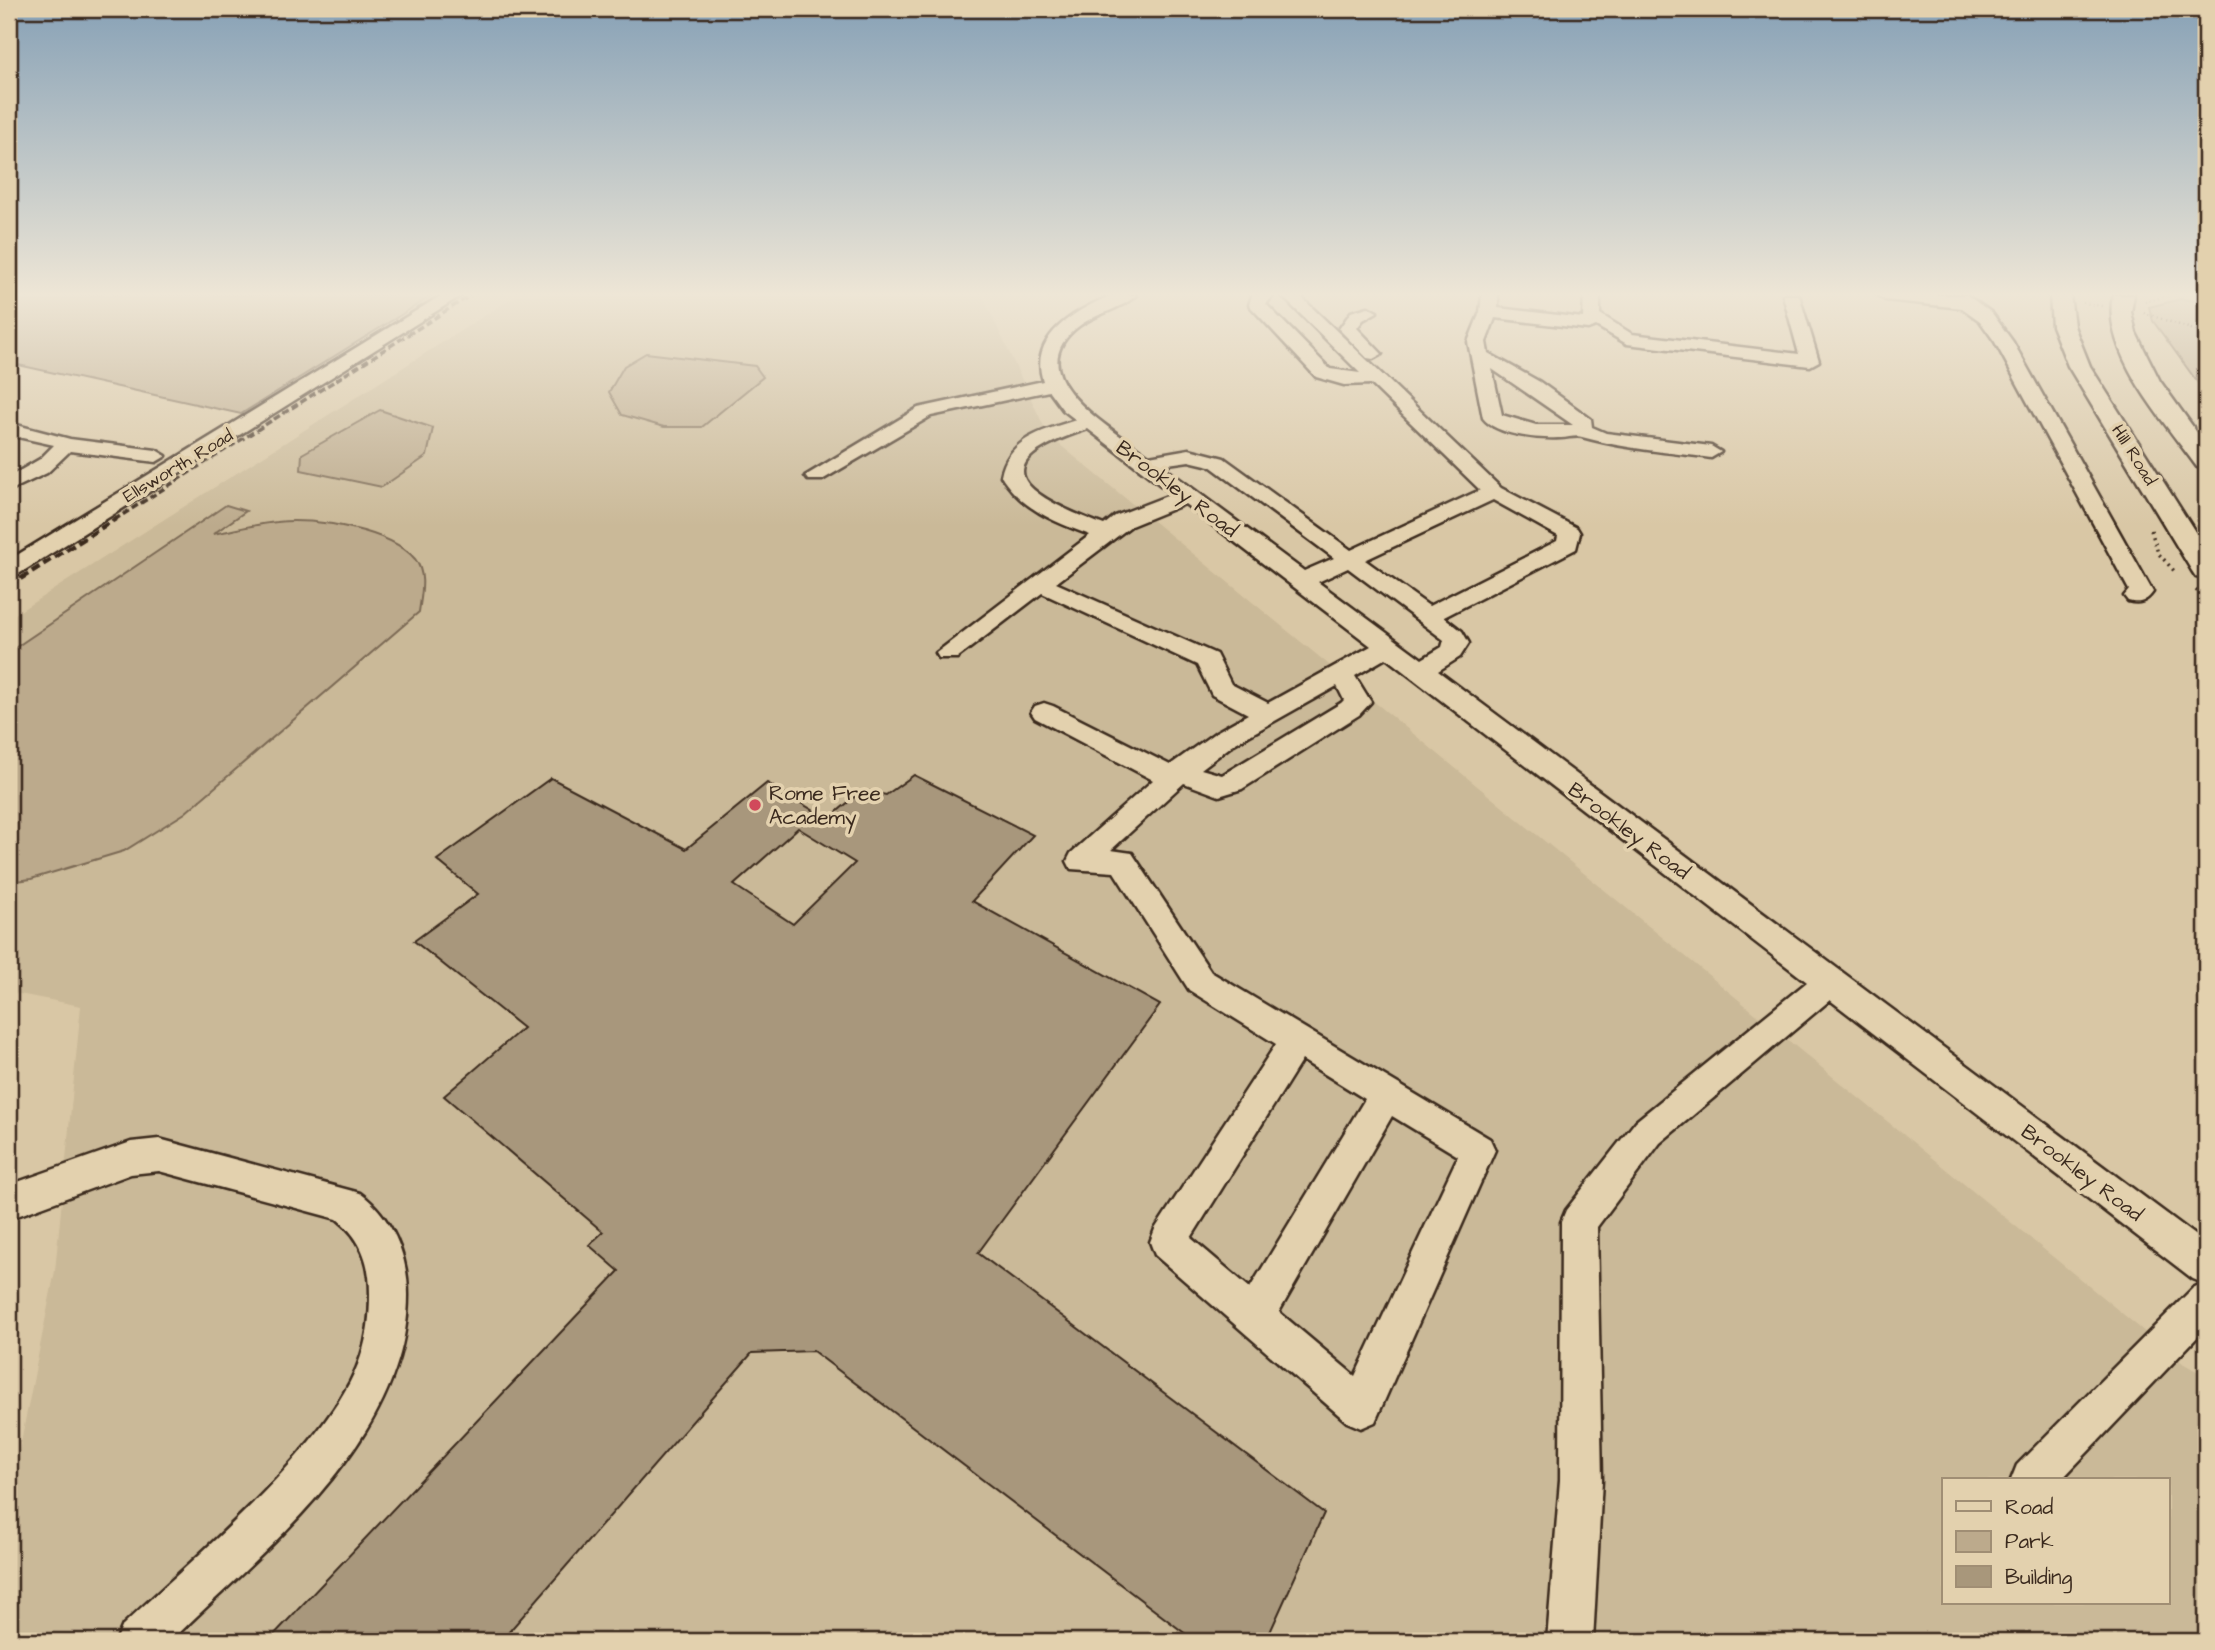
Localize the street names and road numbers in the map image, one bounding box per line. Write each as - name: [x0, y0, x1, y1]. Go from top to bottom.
- street label: Hill Road: [2105, 420, 2163, 490]
- street label: Ellsworth Road: [118, 423, 238, 509]
- street label: Brookley Road: [1109, 434, 1244, 546]
- street label: Brookley Road: [1561, 776, 1696, 888]
- street label: Brookley Road: [2014, 1118, 2149, 1230]

